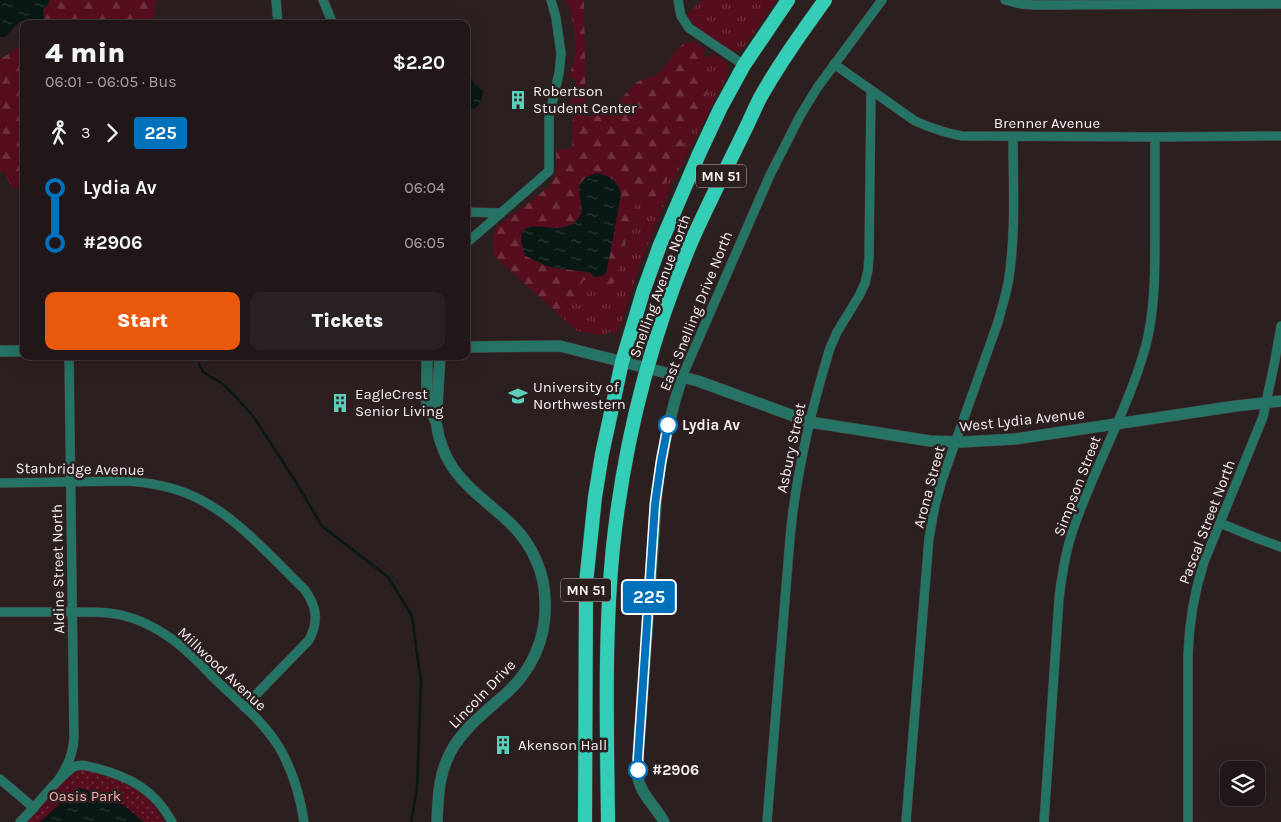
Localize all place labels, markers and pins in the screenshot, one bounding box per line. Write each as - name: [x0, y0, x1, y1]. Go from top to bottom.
- place label: Robertson Student Center: [533, 82, 637, 117]
- building icon: Robertson Student Center: [507, 89, 529, 111]
- place label: University of Northwestern: [533, 378, 626, 413]
- place label: EagleCrest Senior Living: [355, 385, 444, 420]
- school or university icon: University of Northwestern: [507, 385, 529, 407]
- building icon: EagleCrest Senior Living: [329, 392, 351, 414]
- marker: Lydia Av: [658, 415, 678, 435]
- place label: Lydia Av: [682, 416, 740, 434]
- building icon: Akenson Hall: [492, 734, 514, 756]
- place label: Akenson Hall: [518, 736, 607, 754]
- marker: #2906: [628, 760, 648, 780]
- place label: #2906: [652, 761, 699, 779]

